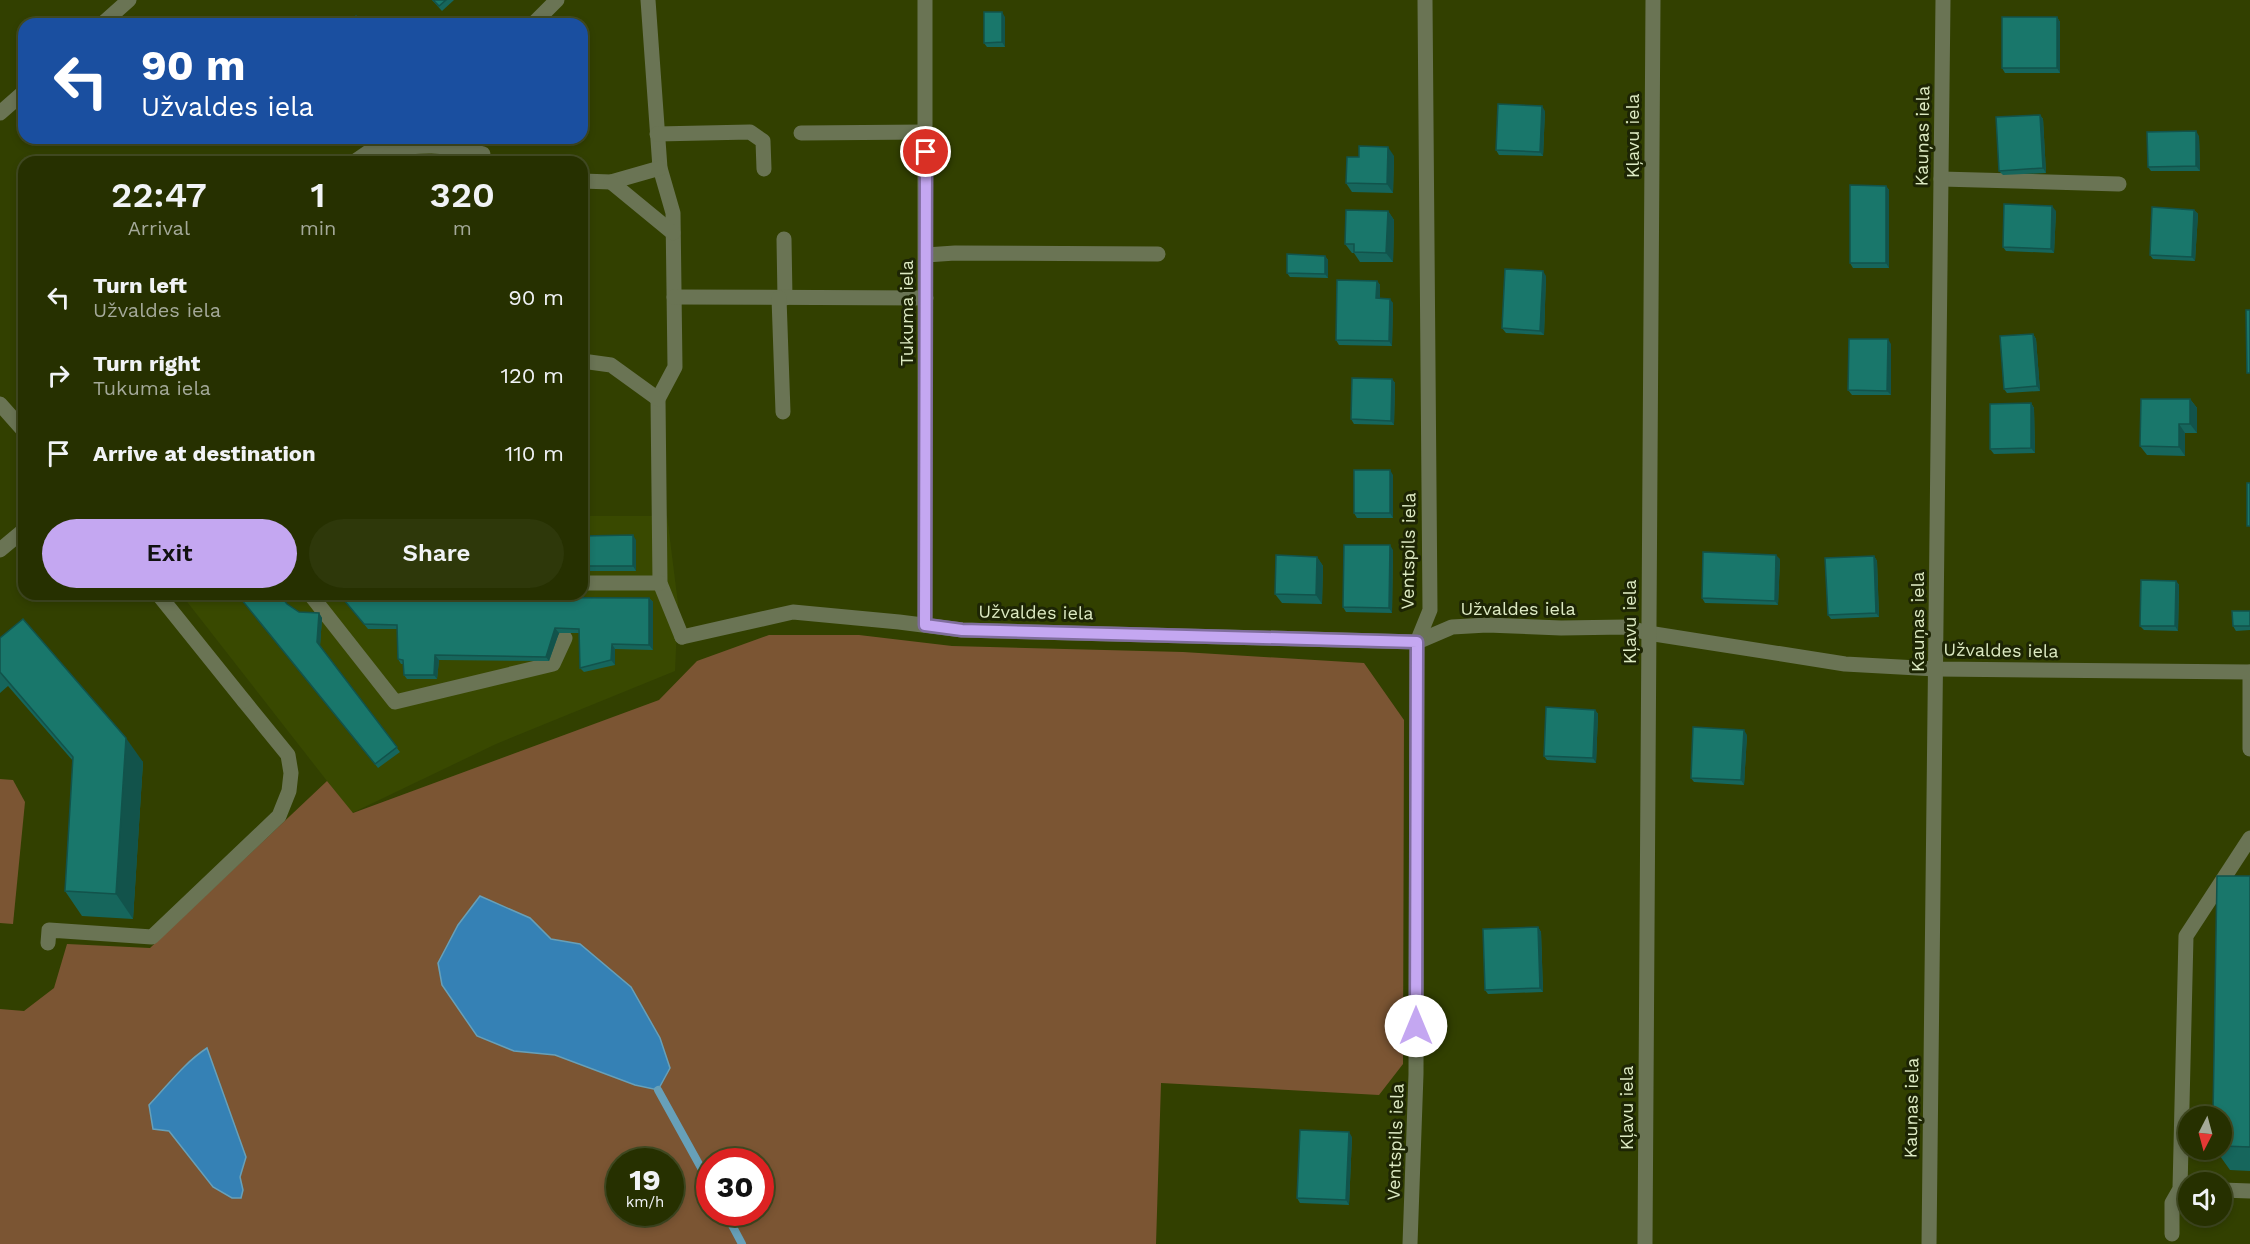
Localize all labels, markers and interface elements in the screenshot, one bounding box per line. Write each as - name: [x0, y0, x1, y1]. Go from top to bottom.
- text: 90 m: [141, 41, 245, 90]
- icon: left: [42, 42, 120, 120]
- street label: Kauņas iela: [1911, 85, 1933, 187]
- text: Užvaldes iela: [141, 91, 314, 123]
- street label: Kļavu iela: [1622, 94, 1643, 178]
- pin: [900, 126, 951, 177]
- icon: arrive: [909, 135, 942, 168]
- text: 22:47: [111, 174, 207, 216]
- text: 1: [311, 174, 326, 216]
- text: 320: [430, 174, 495, 216]
- text: Arrival: [128, 216, 190, 240]
- text: min: [300, 216, 336, 240]
- text: m: [453, 216, 472, 240]
- street label: Tukuma iela: [896, 260, 917, 366]
- text: Turn left: [93, 273, 187, 298]
- icon: left: [42, 281, 75, 314]
- text: 90 m: [508, 285, 564, 310]
- text: Užvaldes iela: [93, 298, 221, 322]
- text: Turn right: [93, 351, 200, 376]
- icon: right: [42, 359, 75, 392]
- text: 120 m: [500, 363, 564, 388]
- text: Tukuma iela: [93, 376, 211, 400]
- icon: arrive: [42, 437, 75, 470]
- text: Arrive at destination: [93, 441, 316, 466]
- text: 110 m: [505, 441, 564, 466]
- street label: Ventspils iela: [1396, 492, 1420, 610]
- button: Exit: [42, 519, 297, 588]
- button: Share: [309, 519, 564, 588]
- street label: Kauņas iela: [1907, 572, 1928, 672]
- street label: Kļavu iela: [1619, 580, 1640, 664]
- street label: Užvaldes iela: [1460, 598, 1576, 619]
- street label: Užvaldes iela: [978, 600, 1094, 624]
- street label: Užvaldes iela: [1943, 638, 2059, 662]
- position arrow: [1384, 994, 1448, 1058]
- street label: Kauņas iela: [1900, 1057, 1922, 1159]
- street label: Kļavu iela: [1616, 1066, 1637, 1150]
- street label: Ventspils iela: [1382, 1083, 1408, 1201]
- north arrow: [2178, 1106, 2232, 1160]
- map controls: [2178, 1106, 2232, 1226]
- speed limit sign: 30: [696, 1148, 774, 1226]
- text: 19: [629, 1162, 661, 1197]
- button: sound: [2178, 1172, 2232, 1226]
- text: km/h: [626, 1193, 664, 1211]

